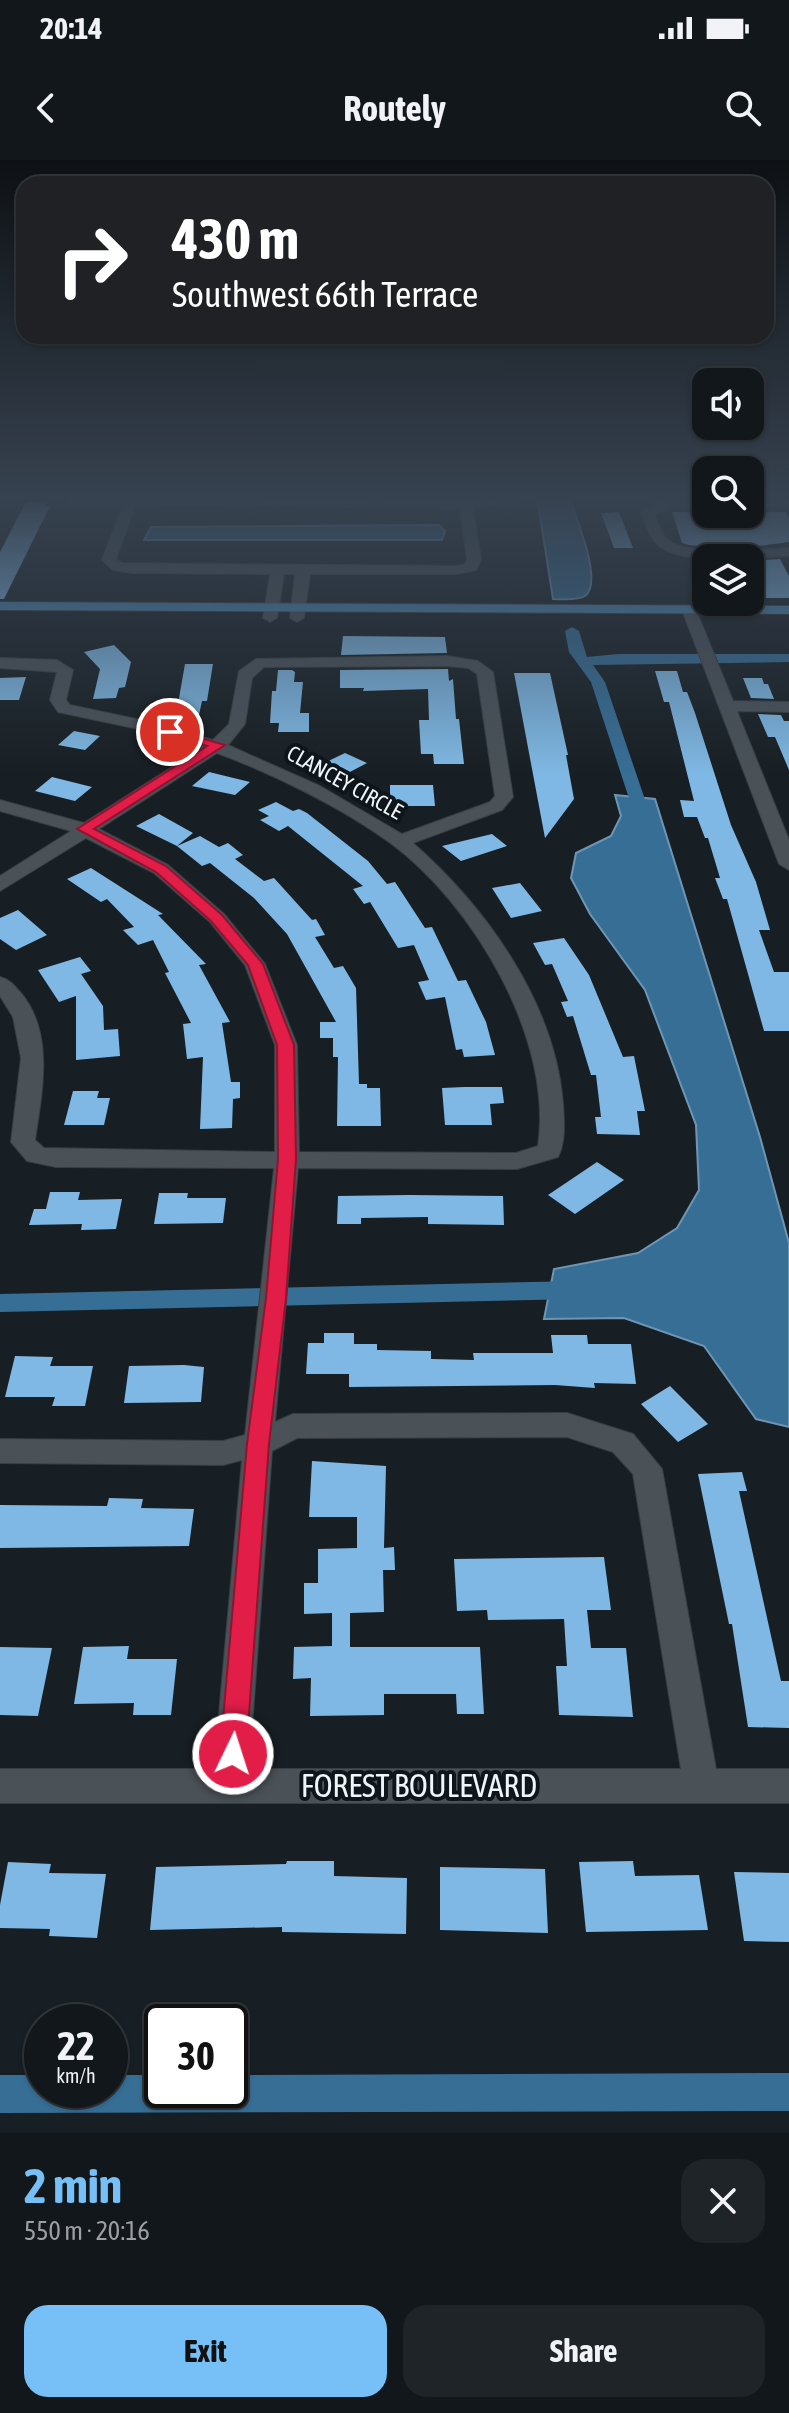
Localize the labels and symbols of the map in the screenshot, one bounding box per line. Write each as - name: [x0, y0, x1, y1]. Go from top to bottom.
- pin: [136, 698, 204, 766]
- street label: CLANCEY CIRCLE: [283, 740, 408, 825]
- position arrow: [191, 1712, 275, 1796]
- street label: FOREST BOULEVARD: [301, 1767, 537, 1804]
- speed limit sign: 30: [144, 2004, 248, 2108]

